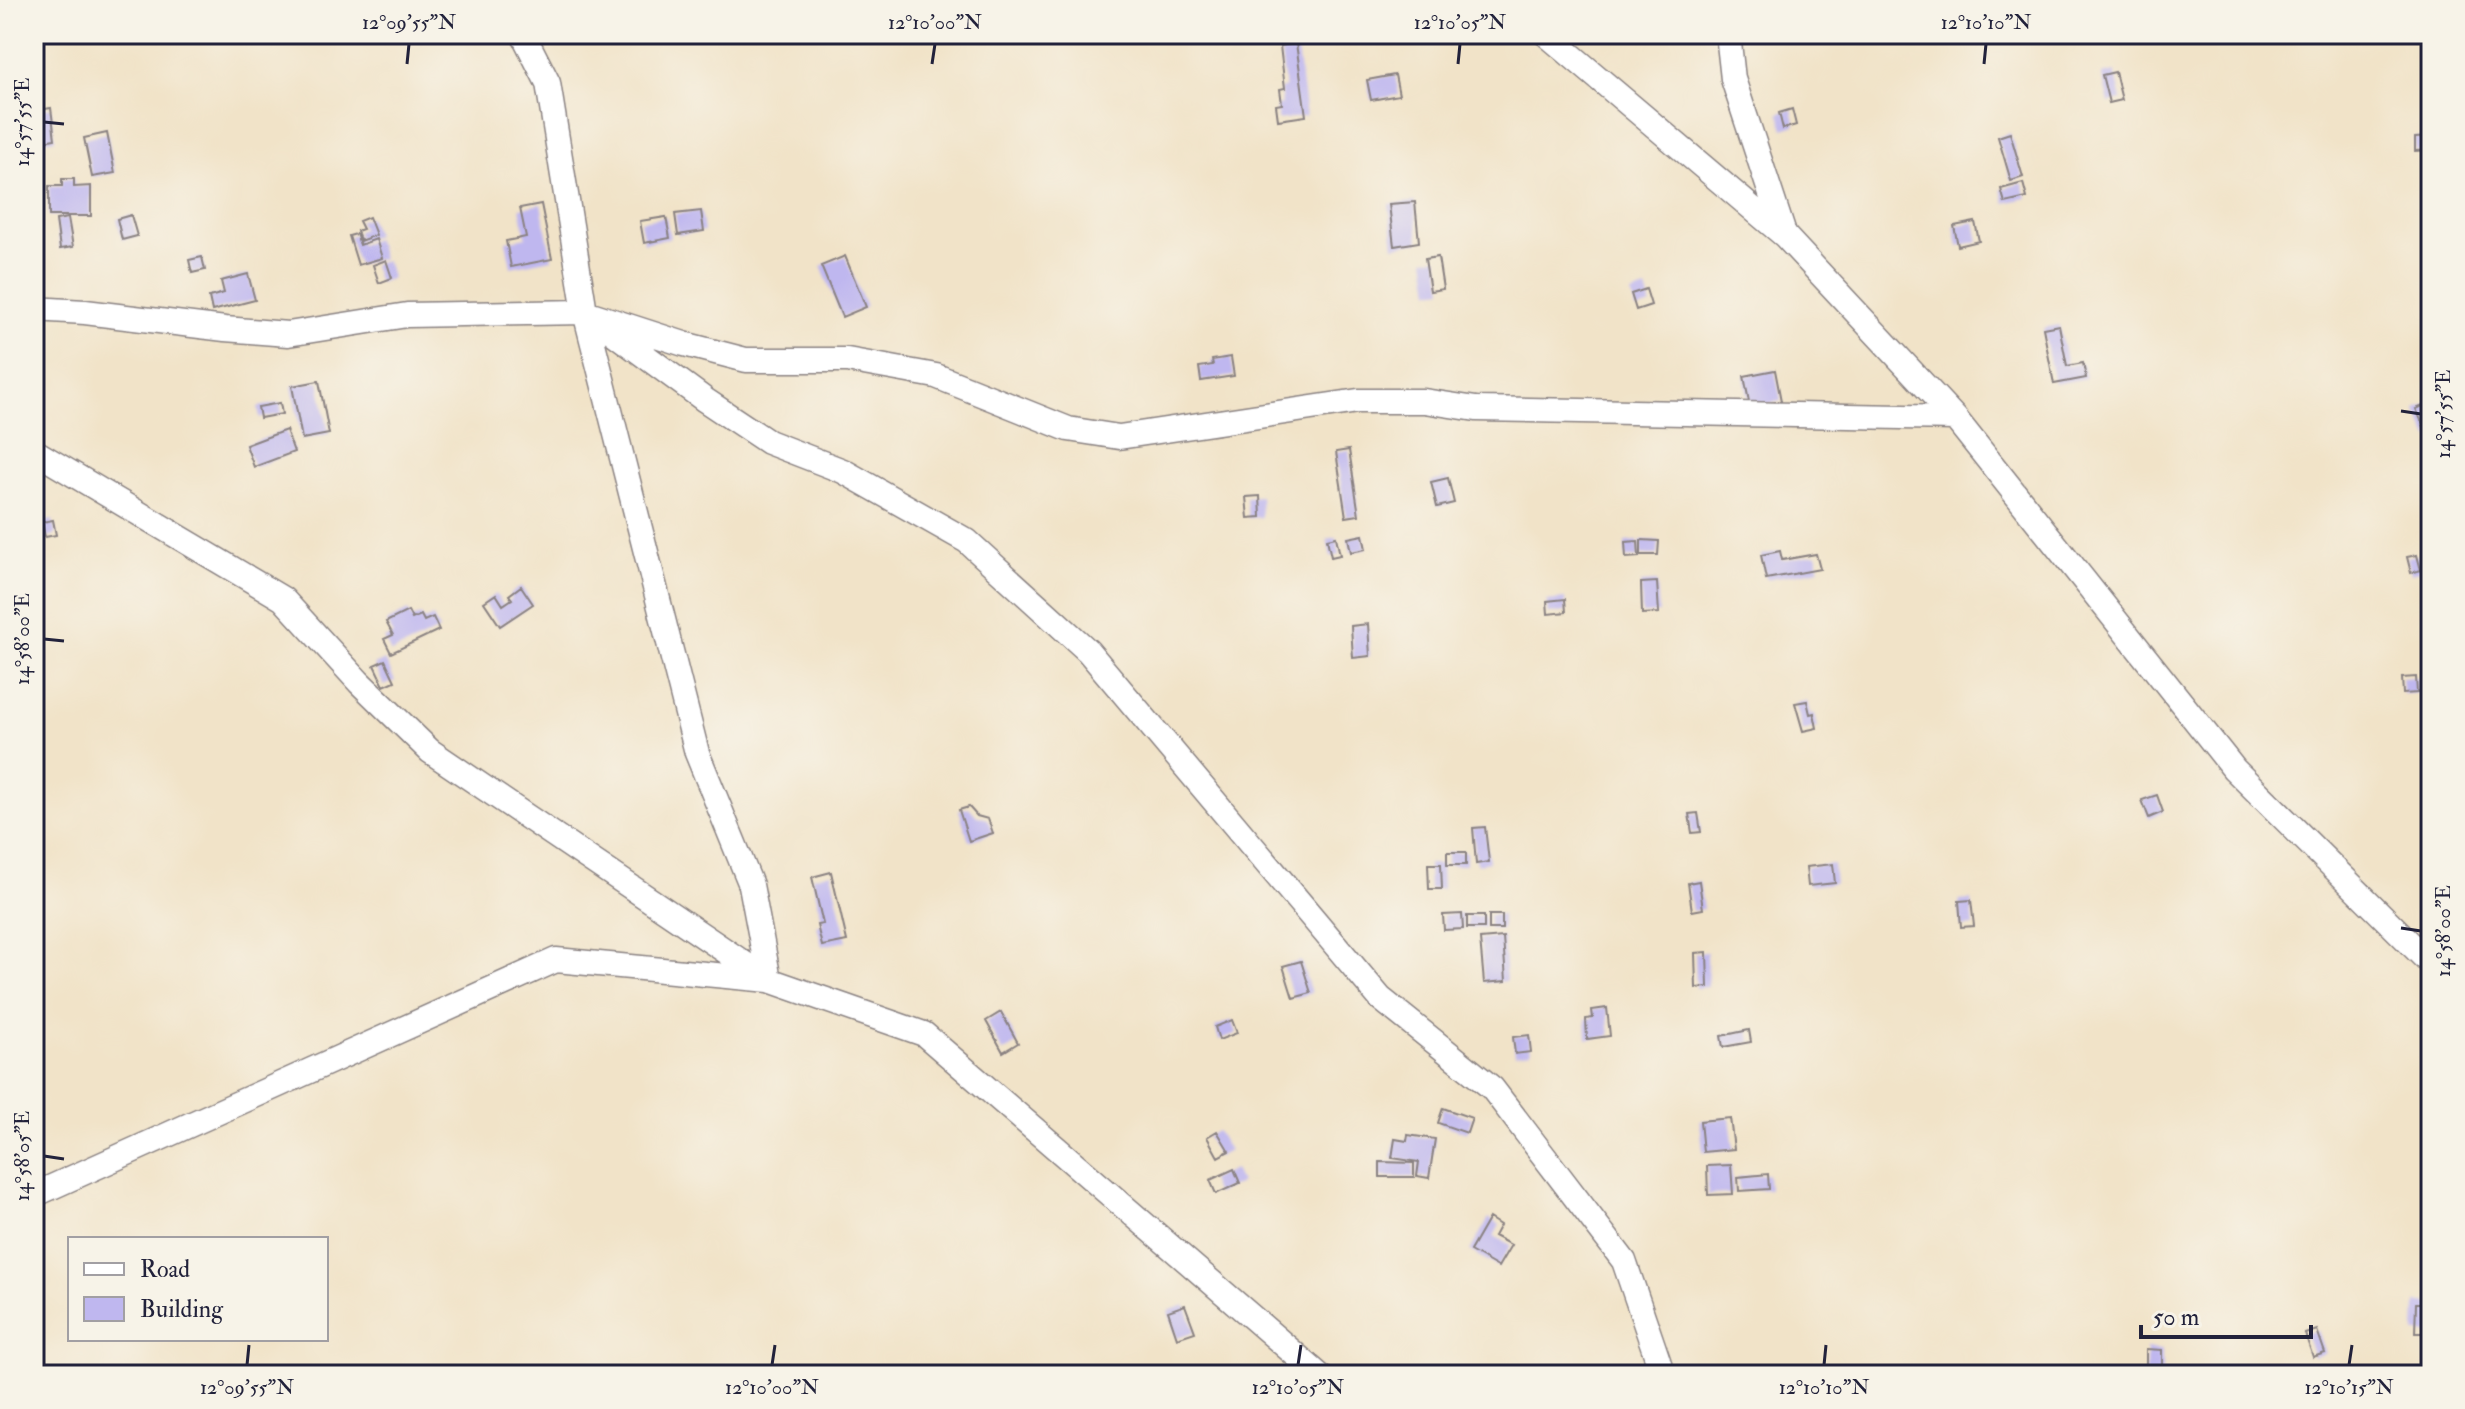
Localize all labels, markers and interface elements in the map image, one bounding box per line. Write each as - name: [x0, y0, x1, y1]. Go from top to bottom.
- text: 12°09'55"N: [362, 10, 456, 35]
- text: 12°10'00"N: [888, 10, 982, 35]
- text: 12°10'05"N: [1414, 10, 1506, 35]
- text: 12°10'10"N: [1941, 10, 2031, 35]
- text: 14°57'55"E: [10, 78, 35, 166]
- text: 14°57'55"E: [2431, 370, 2456, 458]
- text: 14°58'00"E: [10, 593, 35, 685]
- text: 14°58'00"E: [2431, 885, 2456, 977]
- text: 14°58'05"E: [10, 1111, 35, 1201]
- legend: [68, 1237, 328, 1341]
- text: Road: [140, 1254, 190, 1285]
- scale bar: [2141, 1289, 2311, 1339]
- text: Building: [140, 1294, 224, 1325]
- text: 50 m: [2153, 1302, 2200, 1333]
- text: 12°09'55"N: [200, 1375, 294, 1400]
- text: 12°10'00"N: [725, 1375, 819, 1400]
- text: 12°10'05"N: [1252, 1375, 1344, 1400]
- text: 12°10'10"N: [1779, 1375, 1869, 1400]
- text: 12°10'15"N: [2304, 1375, 2394, 1400]

